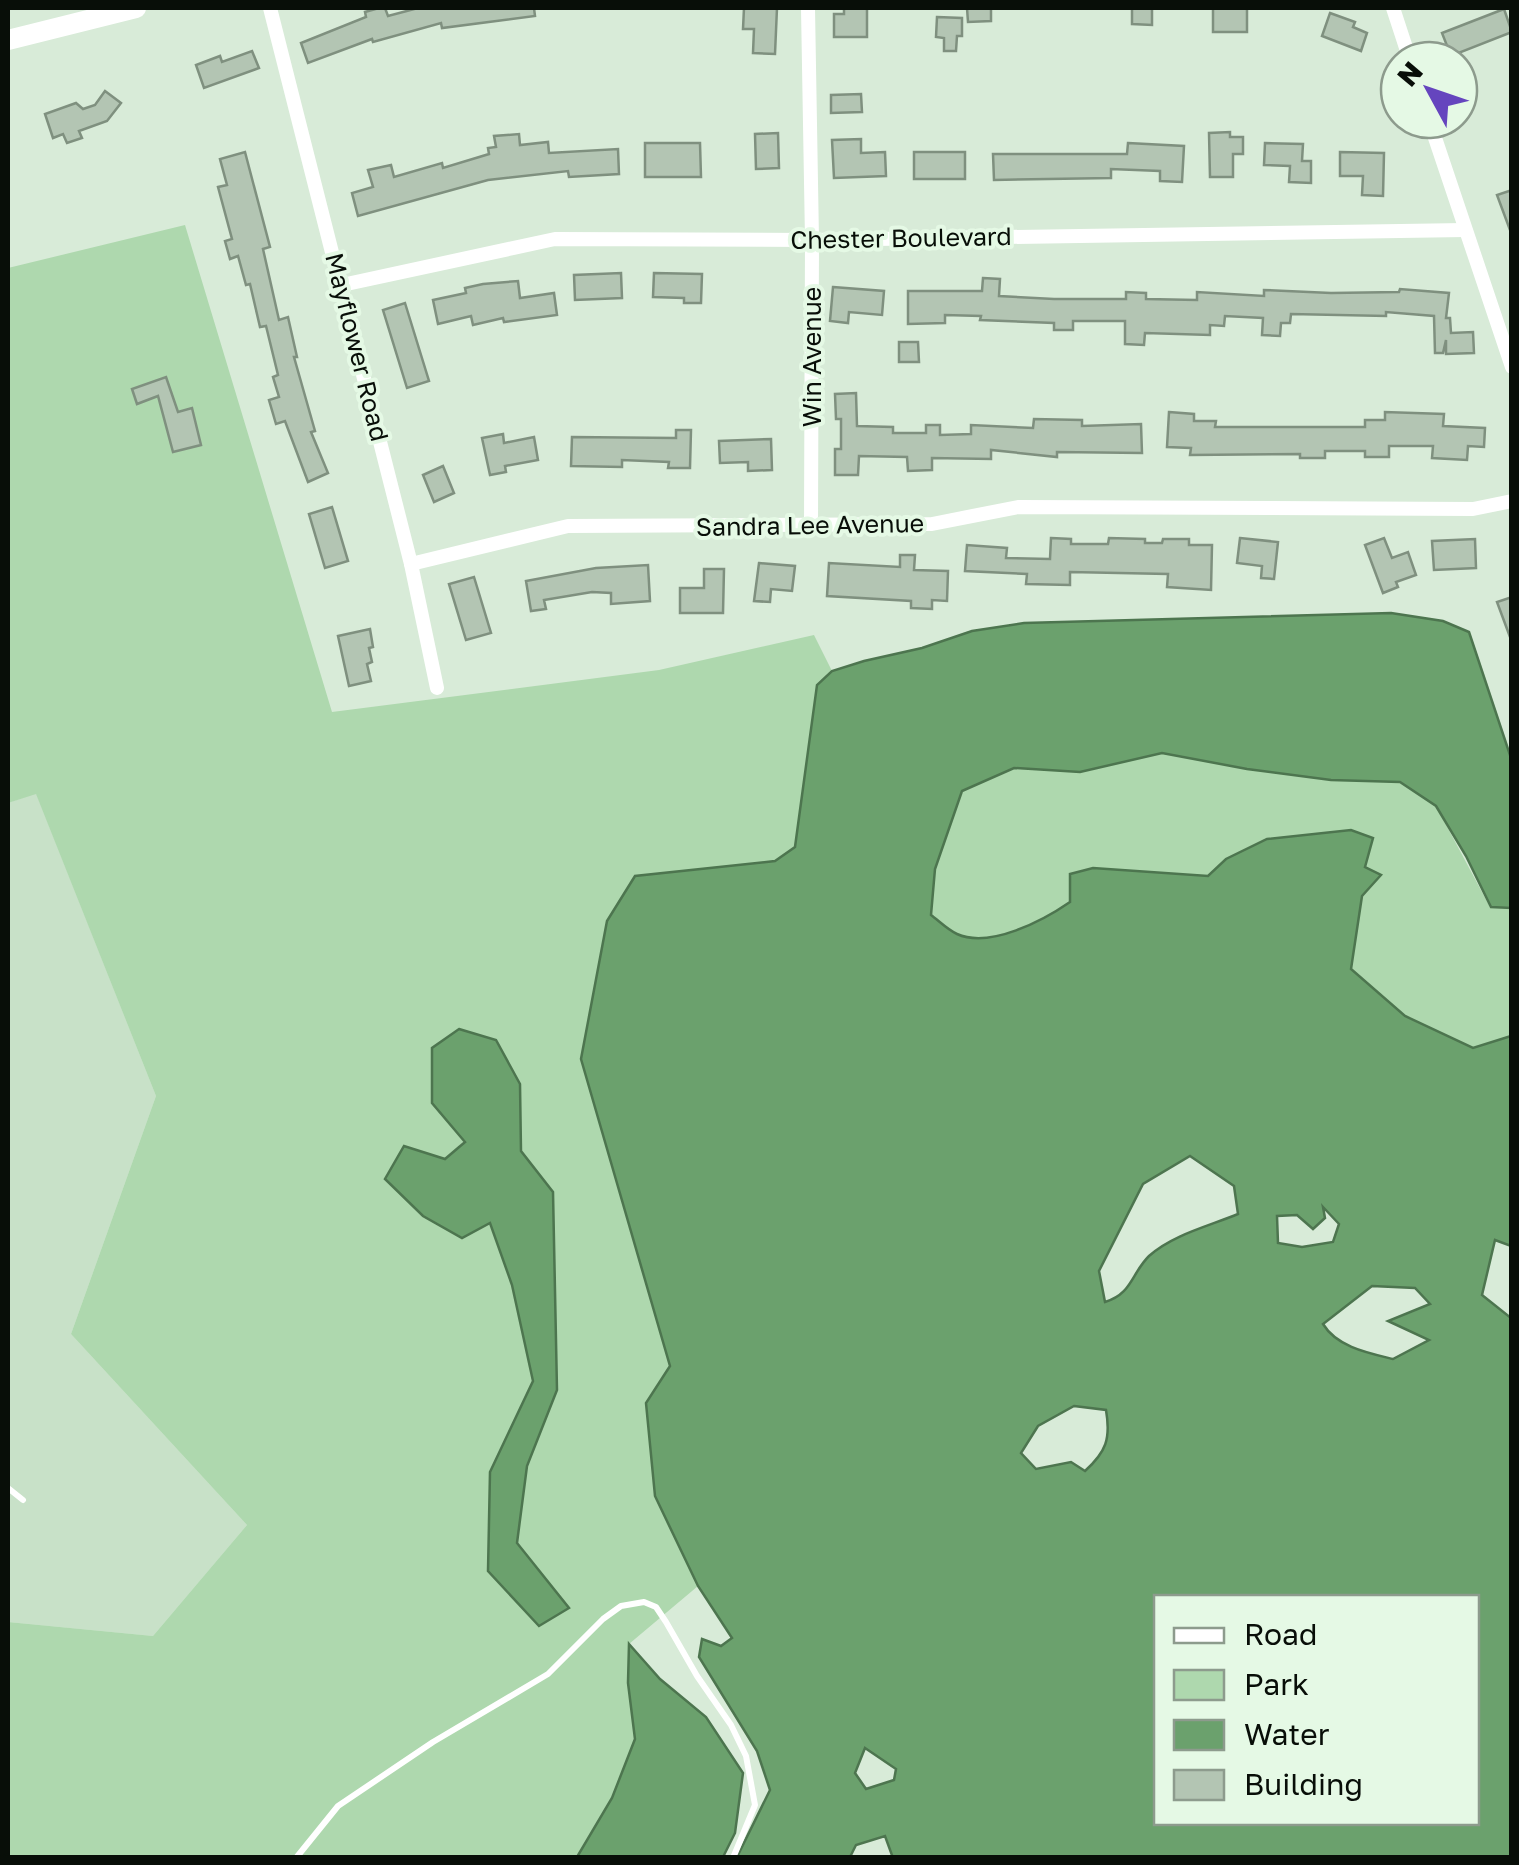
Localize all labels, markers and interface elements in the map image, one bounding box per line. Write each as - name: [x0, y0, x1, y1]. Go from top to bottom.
- north arrow: [1379, 40, 1479, 140]
- text: N: [1390, 55, 1429, 92]
- street label: Chester Boulevard: [790, 220, 1012, 255]
- street label: Mayflower Road: [319, 249, 396, 444]
- street label: Win Avenue: [796, 287, 827, 427]
- street label: Sandra Lee Avenue: [696, 507, 924, 542]
- legend: [1154, 1595, 1479, 1825]
- text: Road: [1244, 1616, 1318, 1652]
- text: Park: [1244, 1666, 1309, 1702]
- text: Water: [1244, 1716, 1330, 1752]
- text: Building: [1244, 1766, 1363, 1802]

